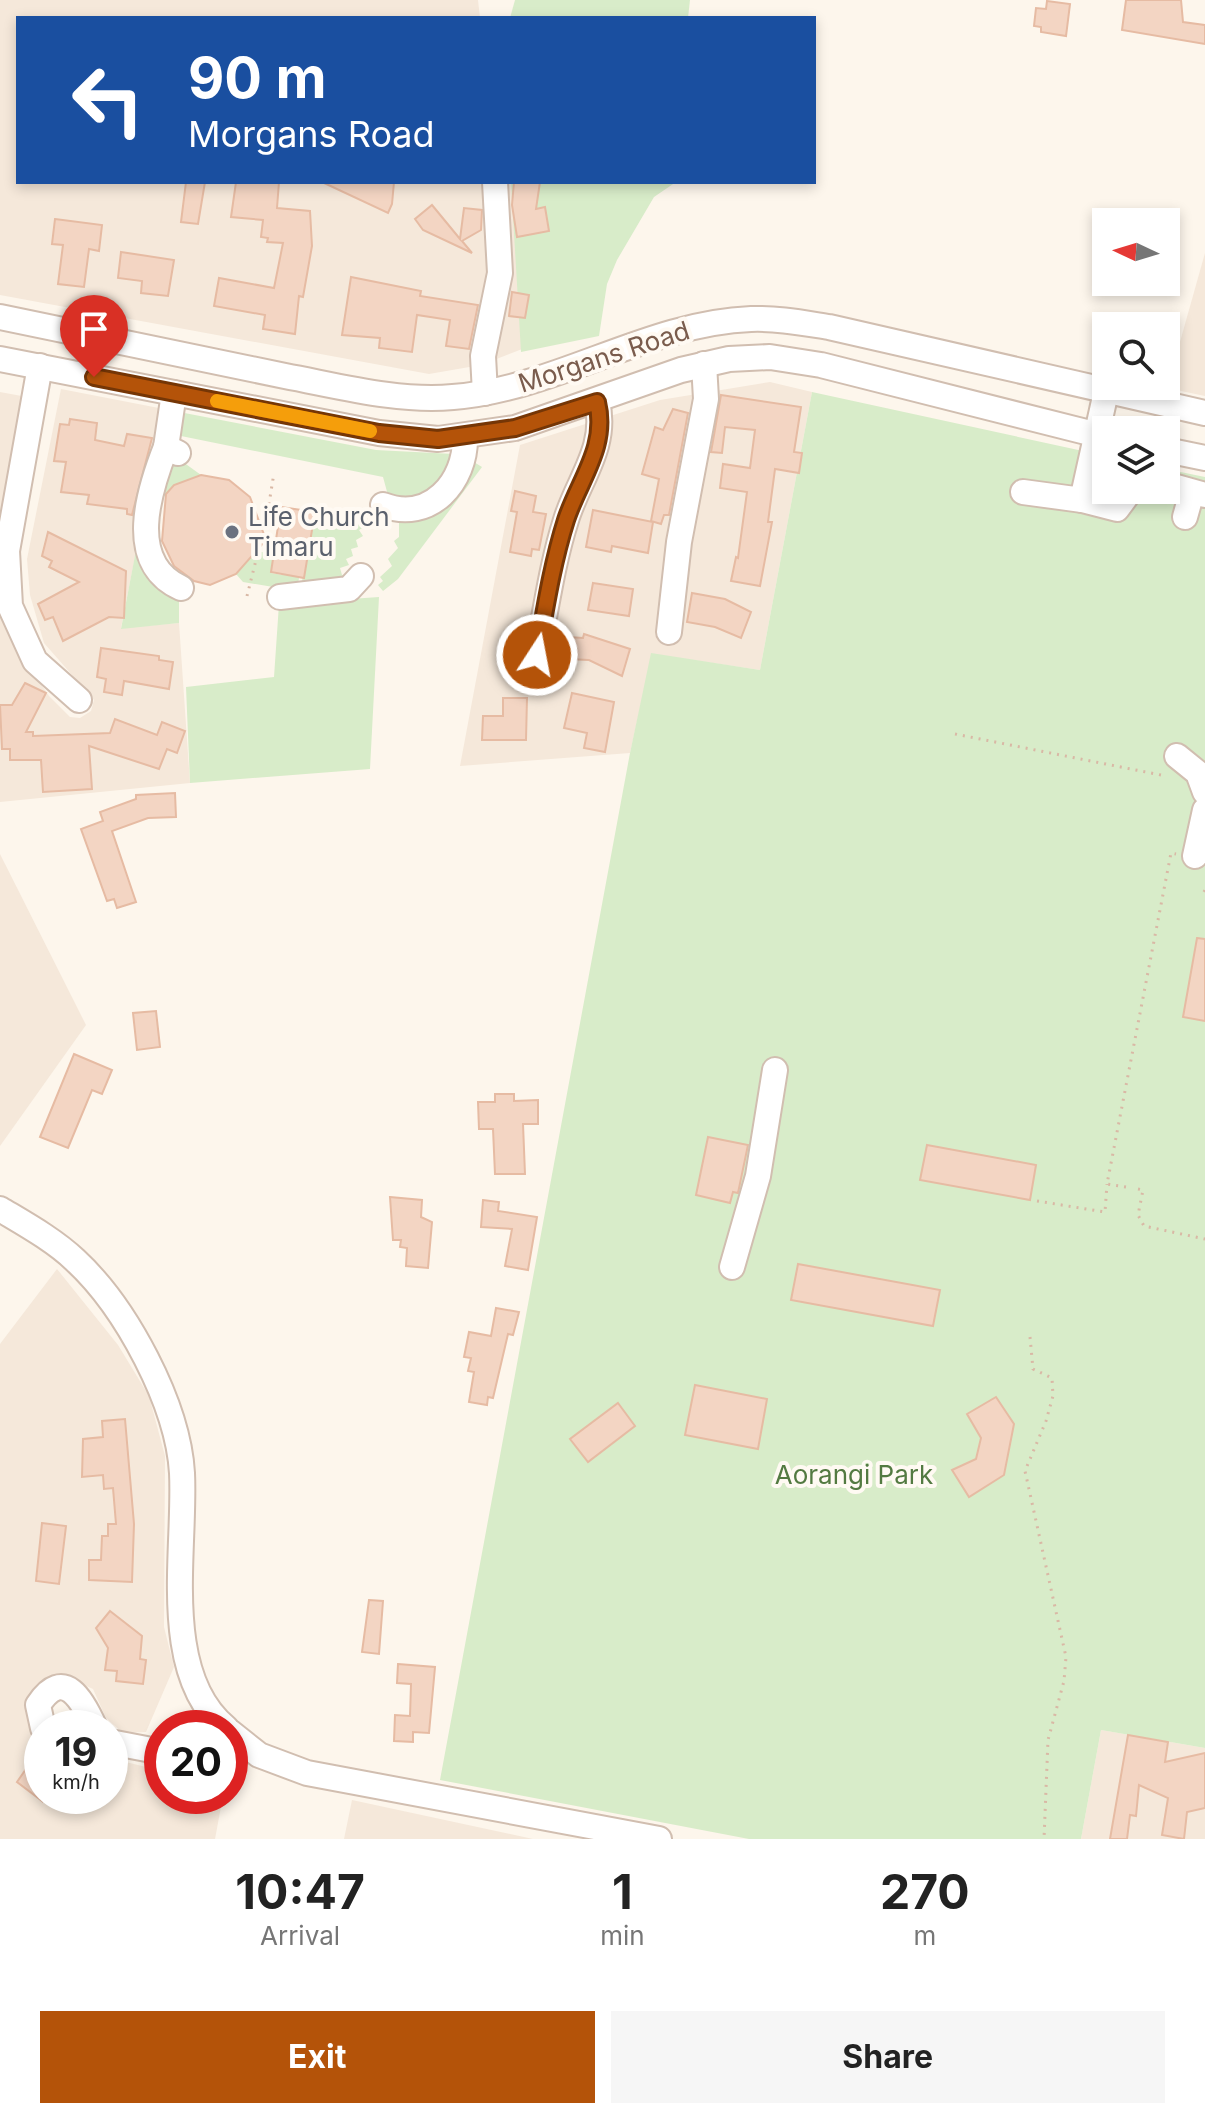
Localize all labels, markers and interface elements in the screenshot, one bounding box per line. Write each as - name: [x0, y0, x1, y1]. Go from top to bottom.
- text: 90 m: [188, 44, 327, 112]
- icon: left: [56, 48, 160, 152]
- text: Morgans Road: [188, 112, 435, 156]
- north arrow: [1092, 208, 1180, 296]
- map controls: [1092, 208, 1180, 504]
- pin: [60, 295, 128, 377]
- icon: arrive: [72, 307, 116, 351]
- button: search: [1092, 312, 1180, 400]
- street label: Morgans Road: [514, 314, 693, 399]
- button: layers: [1092, 416, 1180, 504]
- place label: Life Church Timaru: [248, 501, 390, 562]
- marker: Life Church Timaru: [223, 523, 241, 541]
- position arrow: [495, 613, 579, 697]
- park label: Aorangi Park: [775, 1459, 933, 1490]
- speed limit sign: 20: [144, 1710, 248, 1814]
- text: 19: [54, 1727, 98, 1776]
- text: km/h: [52, 1770, 100, 1794]
- text: 10:47: [235, 1862, 365, 1921]
- text: 1: [612, 1862, 633, 1921]
- text: 270: [880, 1862, 970, 1921]
- text: Arrival: [260, 1920, 340, 1951]
- text: min: [600, 1920, 645, 1951]
- text: m: [913, 1920, 936, 1951]
- button: Exit: [40, 2011, 595, 2103]
- button: Share: [611, 2011, 1165, 2103]

